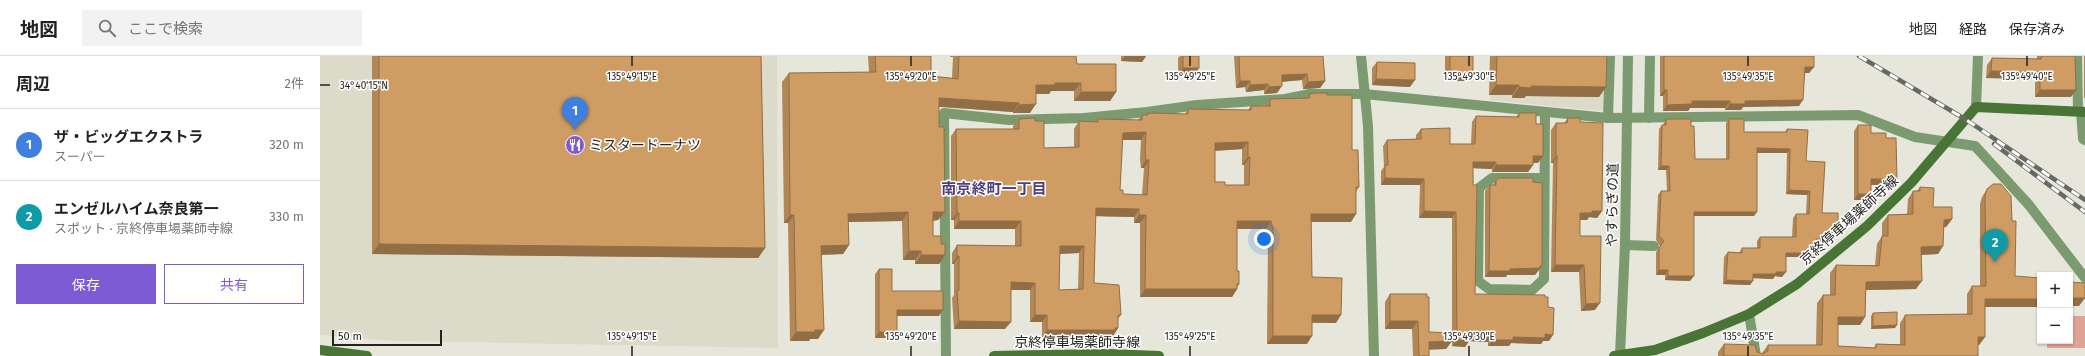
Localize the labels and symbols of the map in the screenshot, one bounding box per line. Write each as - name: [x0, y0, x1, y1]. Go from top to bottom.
- text: 135°49'15"E: [607, 71, 657, 83]
- text: 135°49'20"E: [885, 71, 937, 83]
- text: 135°49'25"E: [1164, 71, 1216, 83]
- text: 135°49'30"E: [1443, 71, 1495, 83]
- text: 135°49'35"E: [1722, 71, 1774, 83]
- text: 135°49'40"E: [2001, 71, 2053, 83]
- text: 34°40'15"N: [340, 80, 388, 92]
- pin: 1: [562, 97, 588, 130]
- restaurant icon: ミスタードーナツ: [564, 134, 586, 156]
- place label: ミスタードーナツ: [589, 137, 701, 154]
- street label: やすらぎの道: [1603, 163, 1622, 247]
- street label: 京終停車場薬師寺線: [1797, 172, 1902, 269]
- district label: 南京終町一丁目: [941, 180, 1047, 198]
- your location: [1254, 229, 1274, 249]
- pin: 2: [1982, 229, 2008, 262]
- scale bar: [332, 328, 442, 347]
- text: 135°49'15"E: [607, 331, 657, 343]
- text: 135°49'20"E: [885, 331, 937, 343]
- text: 135°49'25"E: [1164, 331, 1216, 343]
- text: 135°49'30"E: [1443, 331, 1495, 343]
- text: 135°49'35"E: [1722, 331, 1774, 343]
- street label: 京終停車場薬師寺線: [1014, 334, 1140, 351]

